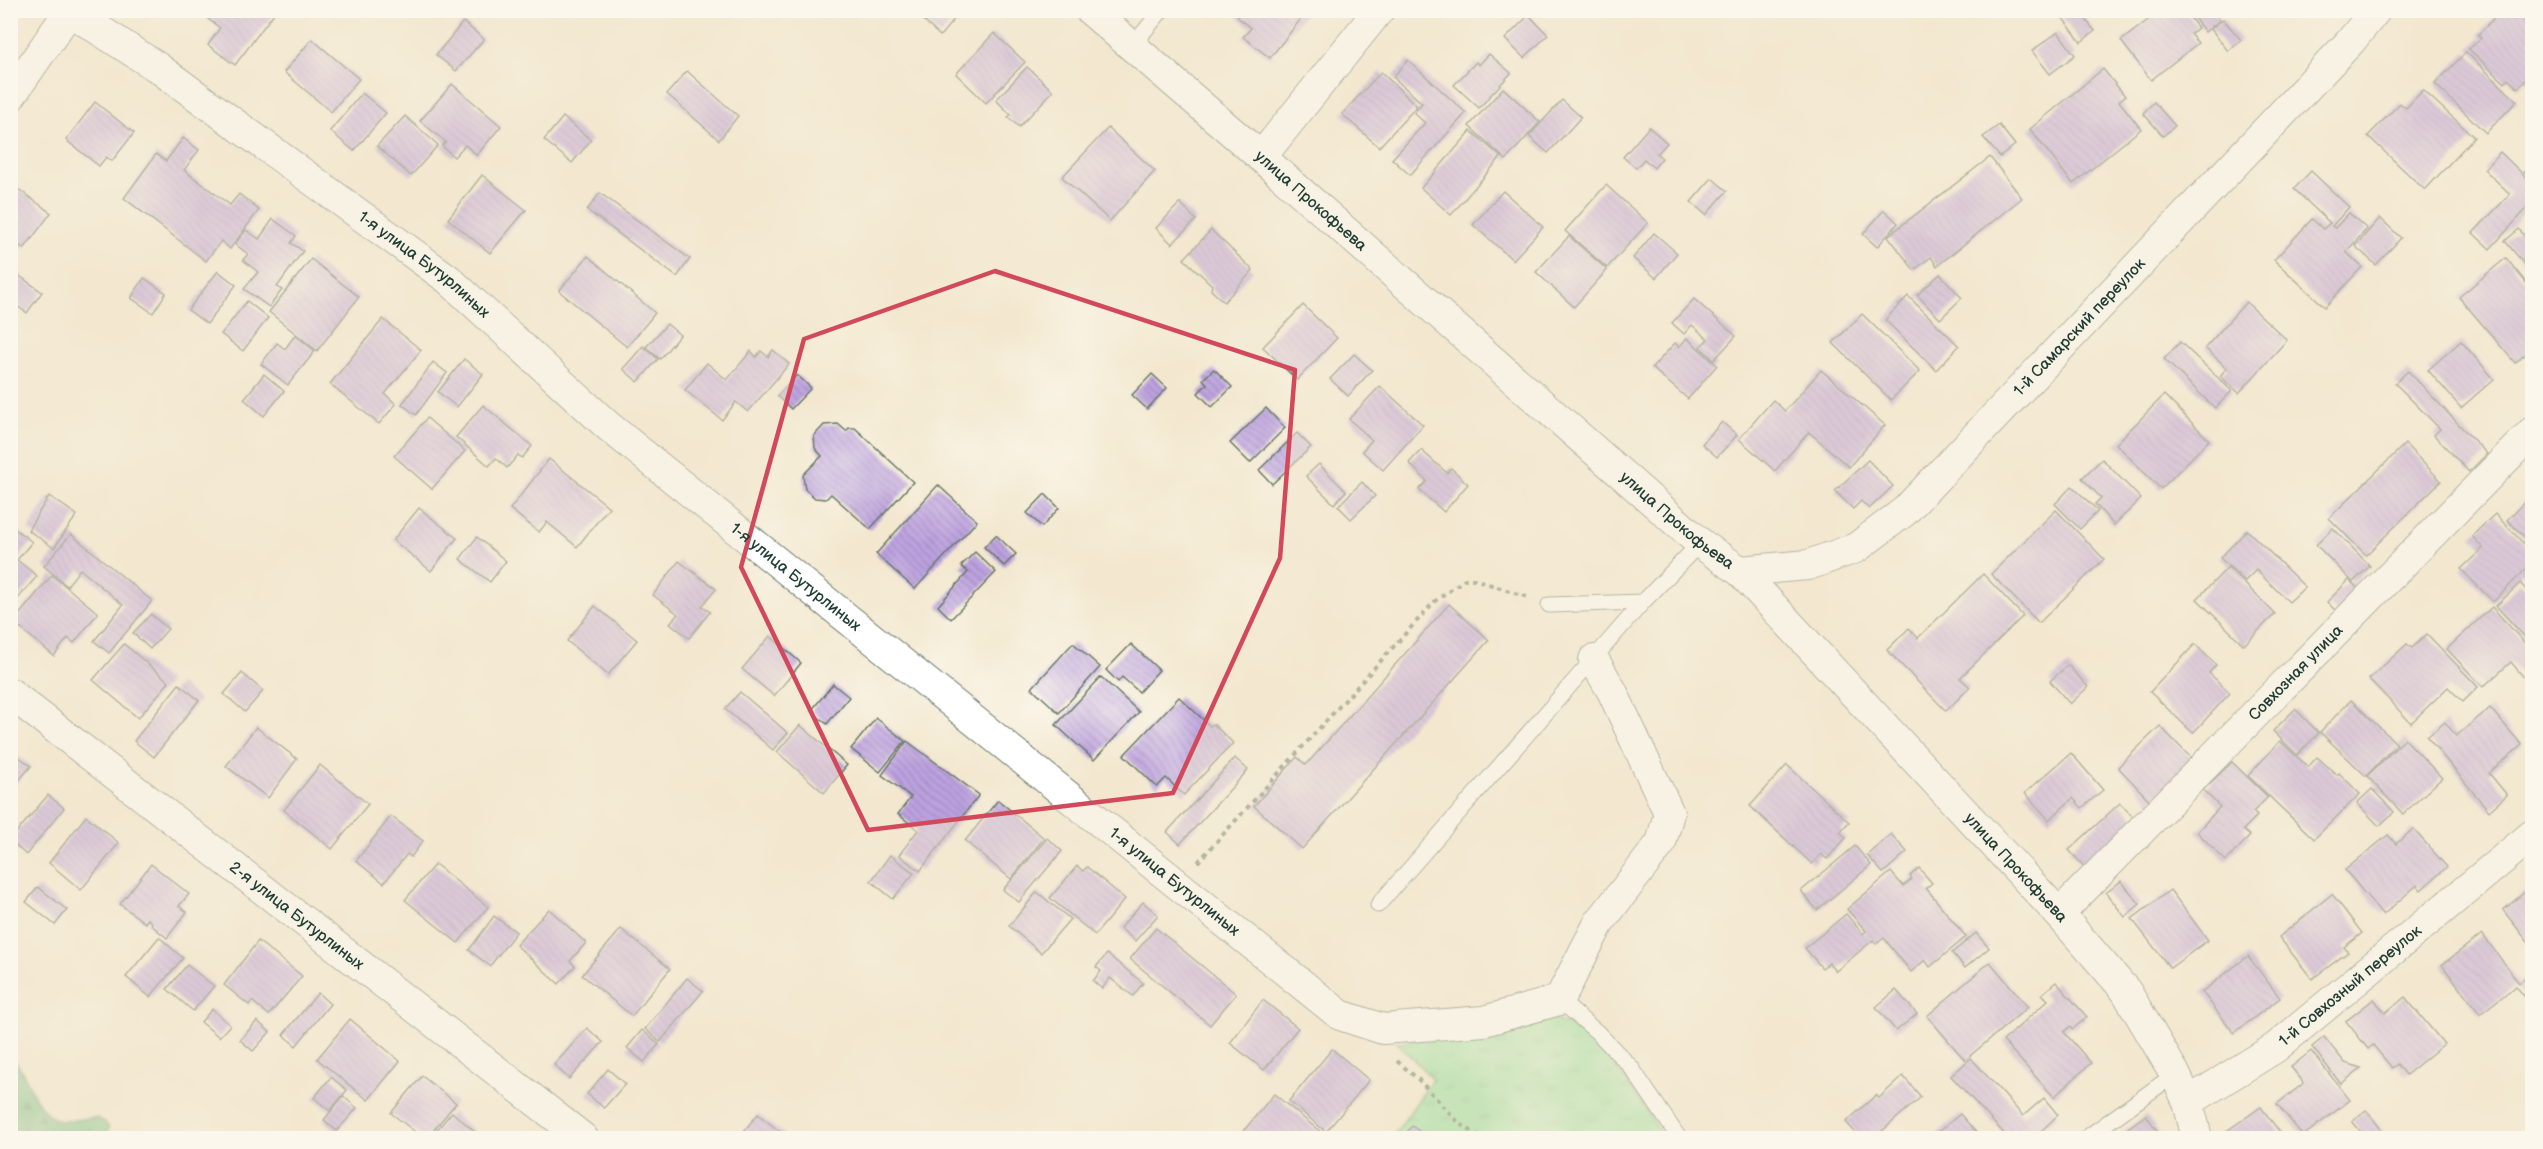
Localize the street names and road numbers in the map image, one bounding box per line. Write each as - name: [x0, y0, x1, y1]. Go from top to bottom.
- street label: улица Прокофьева: [1251, 147, 1371, 256]
- street label: 1-я улица Бутурлиных: [355, 207, 494, 322]
- street label: 1-й Самарский переулок: [2009, 254, 2150, 400]
- street label: улица Прокофьева: [1616, 468, 1738, 574]
- street label: 1-я улица Бутурлиных: [727, 519, 865, 635]
- street label: Совхозная улица: [2245, 621, 2347, 725]
- street label: улица Прокофьева: [1960, 809, 2072, 927]
- street label: 1-я улица Бутурлиных: [1105, 824, 1243, 940]
- street label: 2-я улица Бутурлиных: [226, 857, 368, 974]
- street label: 1-й Совхозный переулок: [2275, 921, 2426, 1050]

